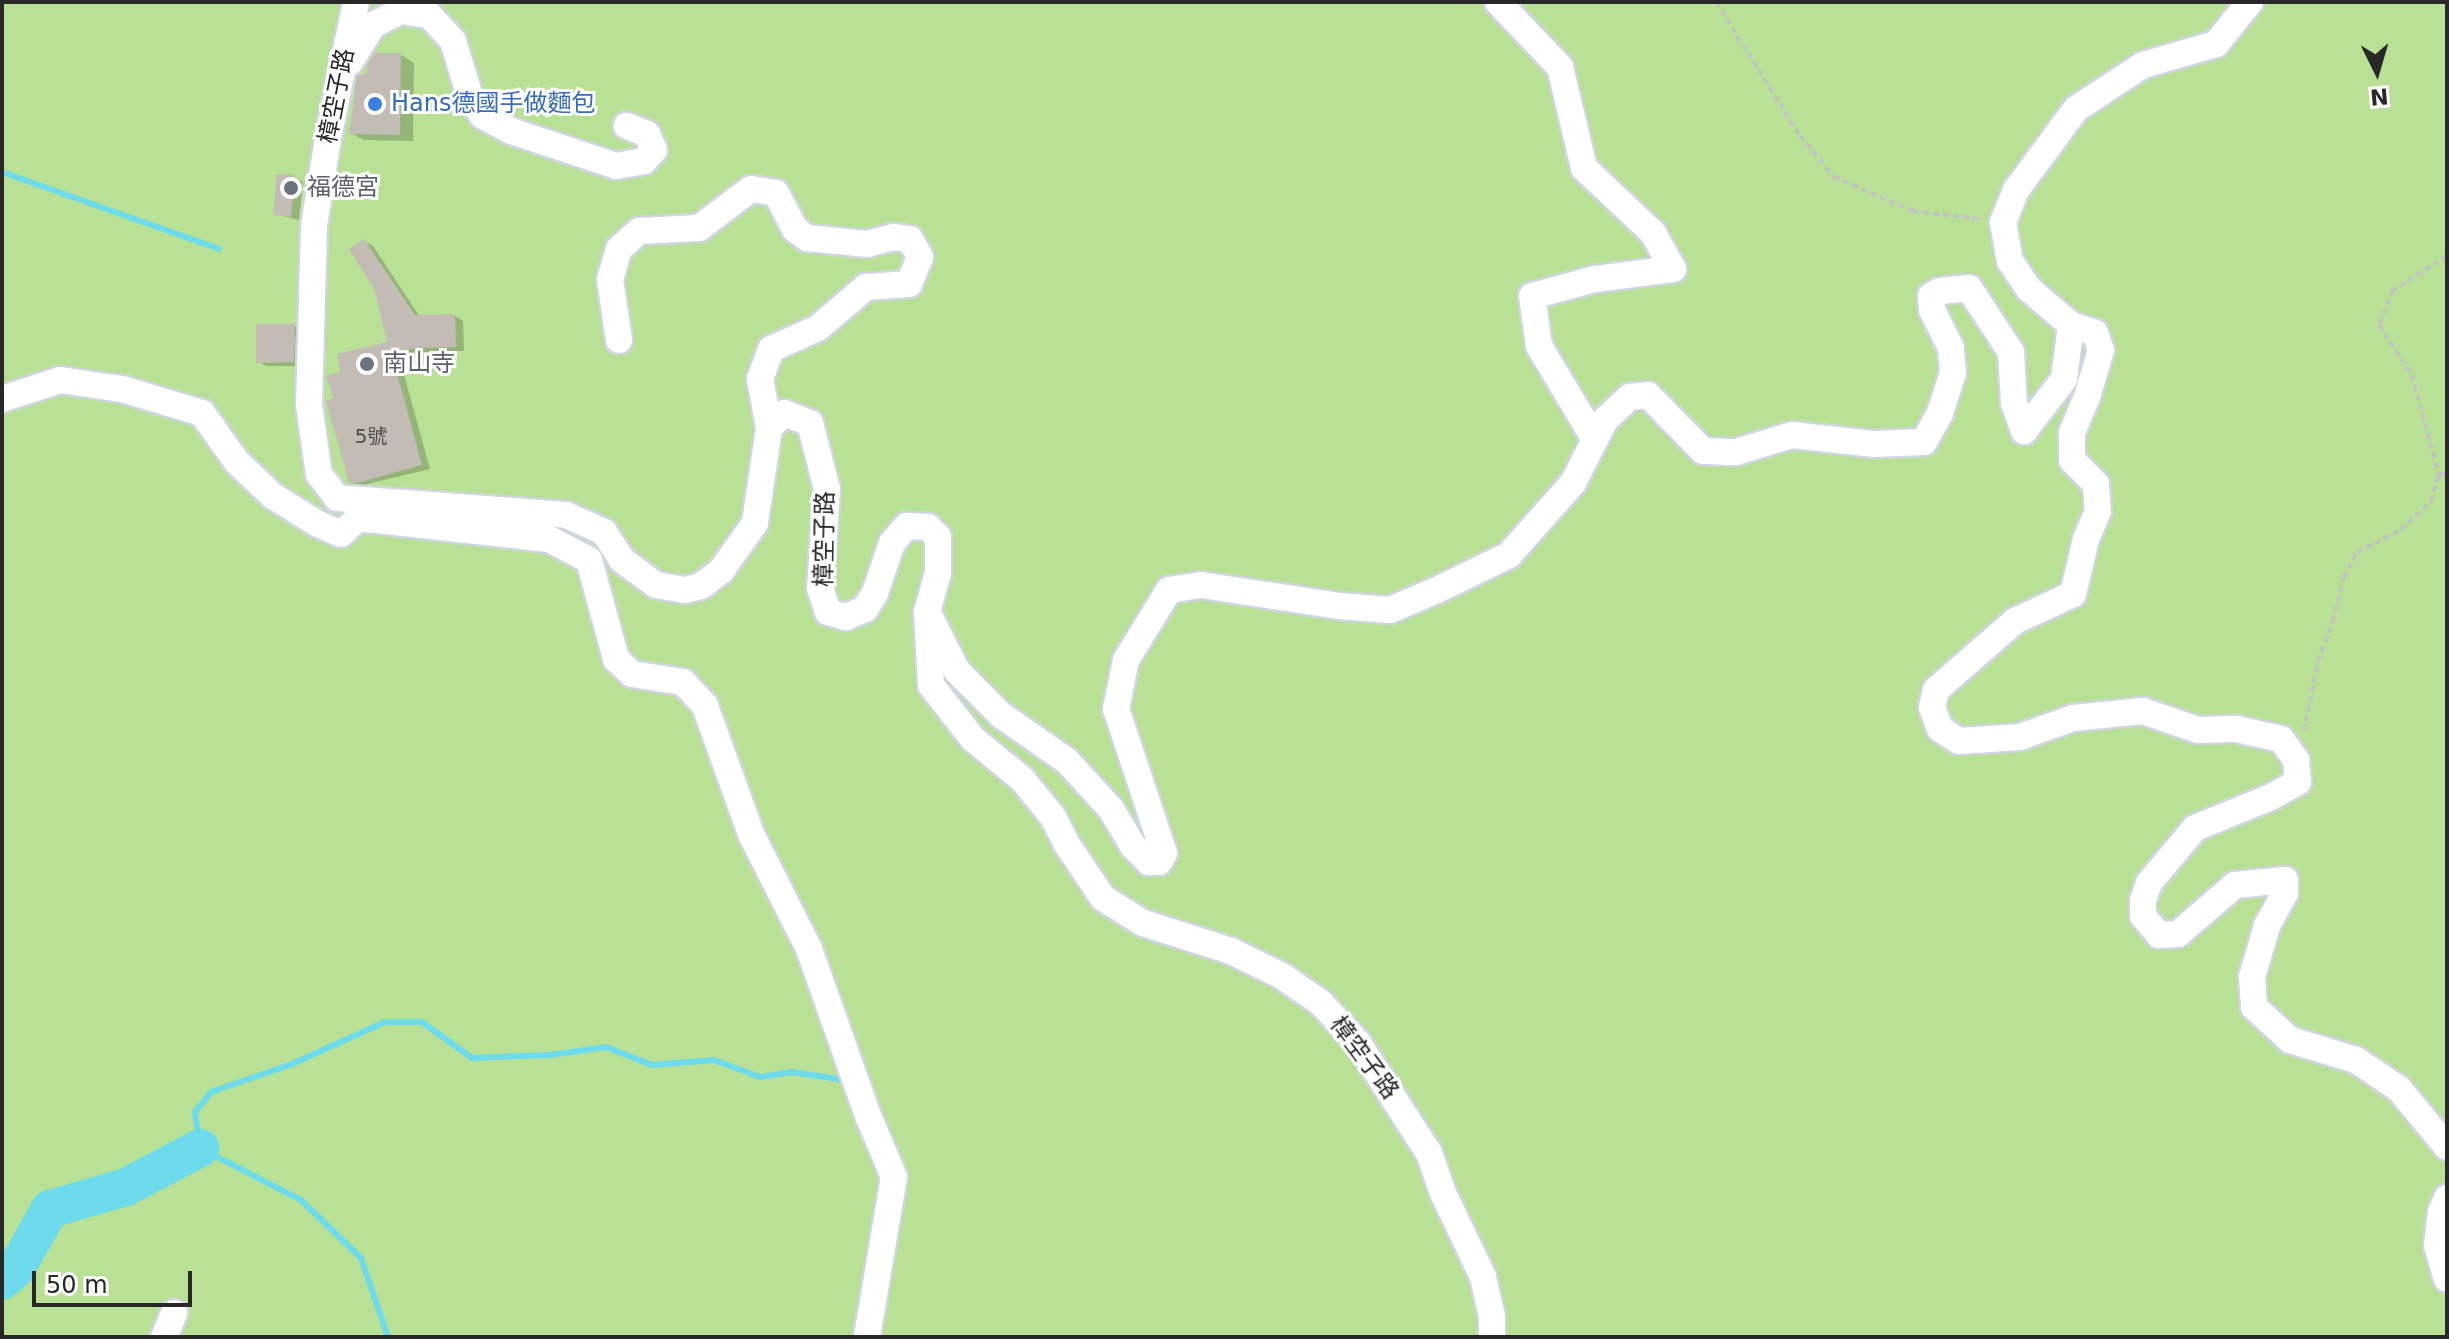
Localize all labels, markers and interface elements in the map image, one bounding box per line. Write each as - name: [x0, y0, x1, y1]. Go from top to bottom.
- north arrow: [2337, 32, 2417, 112]
- street label: 樟空子路: [314, 46, 360, 146]
- text: N: [2369, 83, 2389, 110]
- place label: Hans德國手做麵包: [391, 90, 595, 118]
- marker: Hans德國手做麵包: [366, 95, 384, 113]
- place label: 福德宮: [307, 174, 379, 202]
- marker: 福德宮: [282, 179, 300, 197]
- place label: 南山寺: [383, 350, 455, 378]
- marker: 南山寺: [358, 355, 376, 373]
- house number: 5號: [355, 424, 387, 448]
- street label: 樟空子路: [810, 491, 840, 587]
- street label: 樟空子路: [1324, 1011, 1404, 1105]
- scale bar: [36, 1255, 196, 1305]
- text: 50 m: [46, 1271, 108, 1299]

